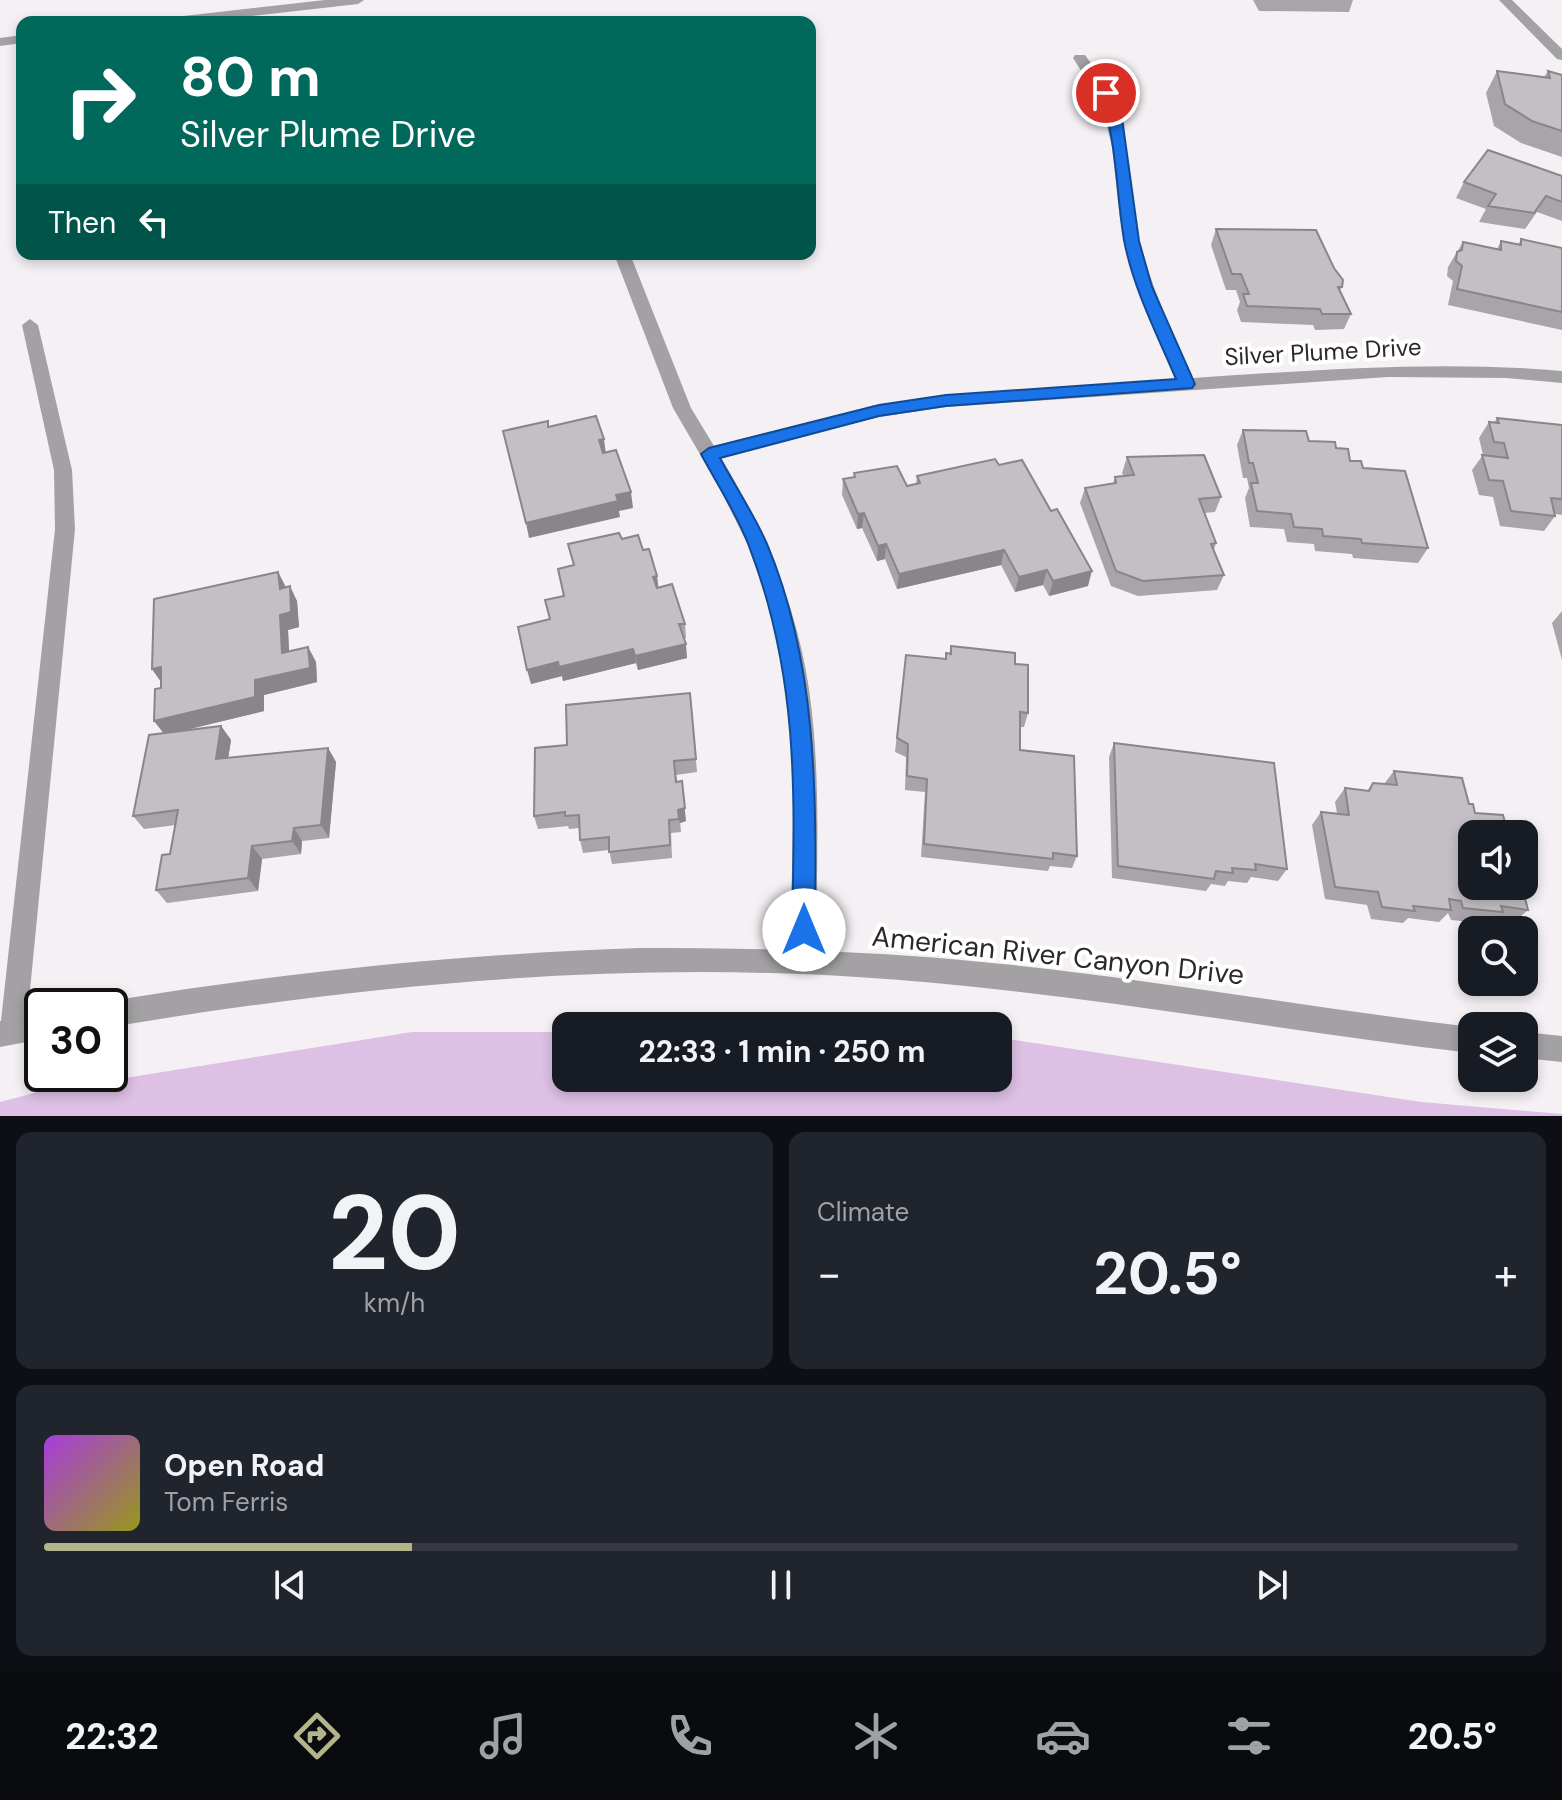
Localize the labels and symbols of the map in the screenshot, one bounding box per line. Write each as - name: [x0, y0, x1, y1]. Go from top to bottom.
- pin: [1072, 59, 1140, 127]
- street label: Silver Plume Drive: [1224, 331, 1422, 372]
- position arrow: [762, 888, 846, 972]
- street label: American River Canyon Drive: [870, 918, 1246, 993]
- speed limit sign: 30: [24, 988, 128, 1092]

